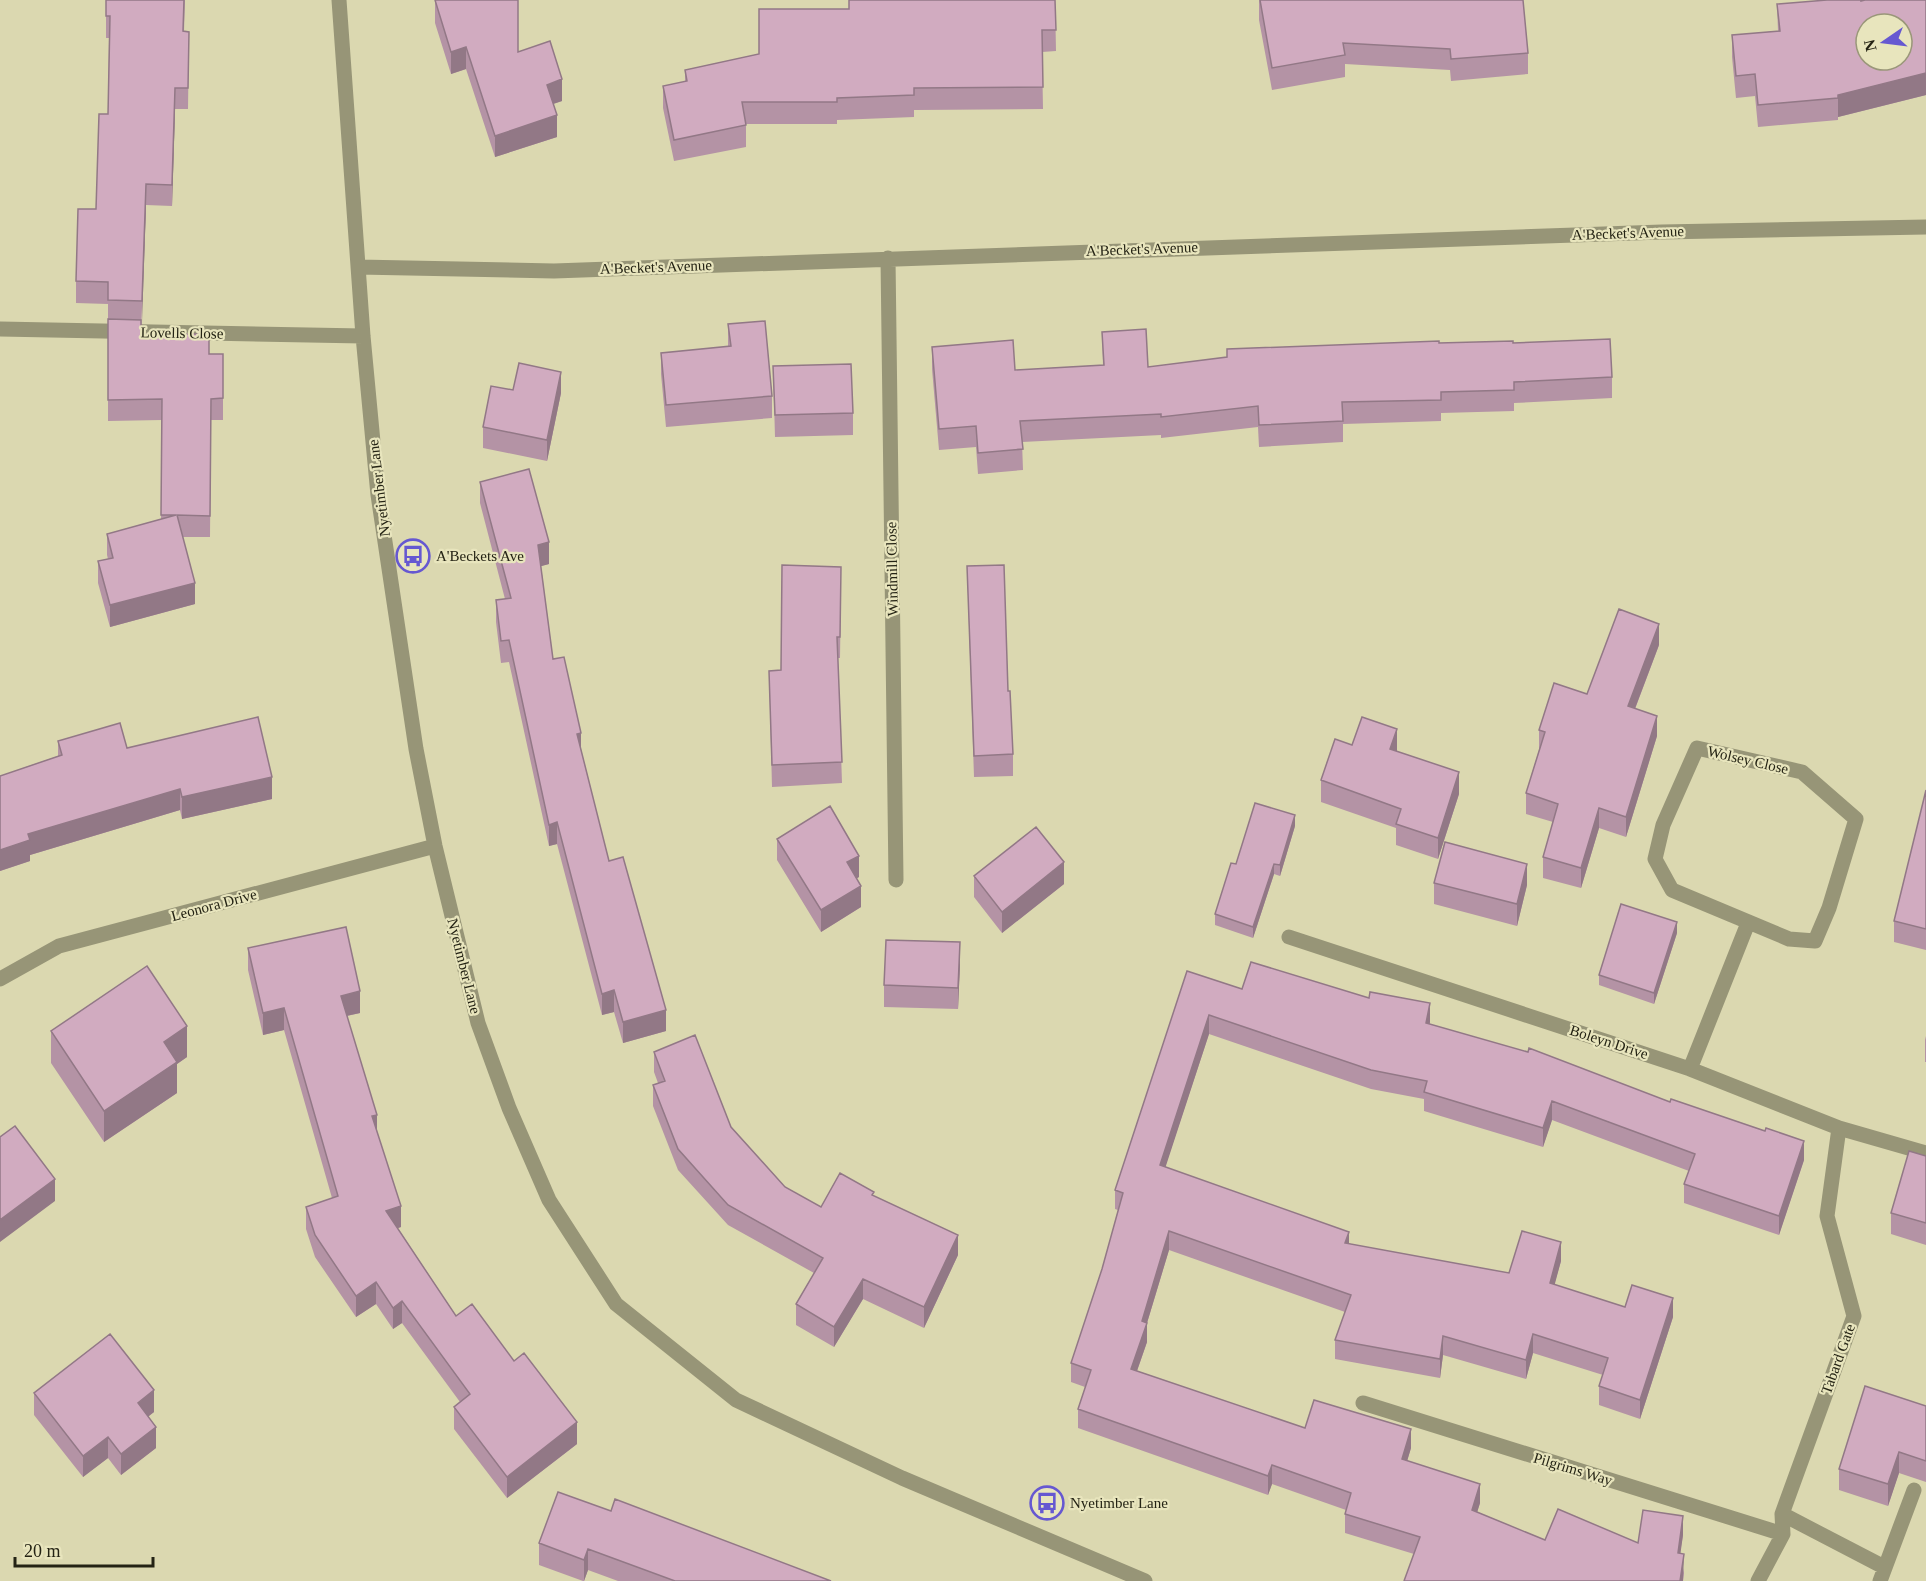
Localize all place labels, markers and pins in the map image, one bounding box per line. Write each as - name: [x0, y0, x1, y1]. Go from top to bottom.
- bus stop icon: A'Beckets Ave: [395, 538, 431, 574]
- place label: A'Beckets Ave: [436, 548, 524, 564]
- bus stop icon: Nyetimber Lane: [1029, 1485, 1065, 1521]
- place label: Nyetimber Lane: [1070, 1495, 1168, 1511]

